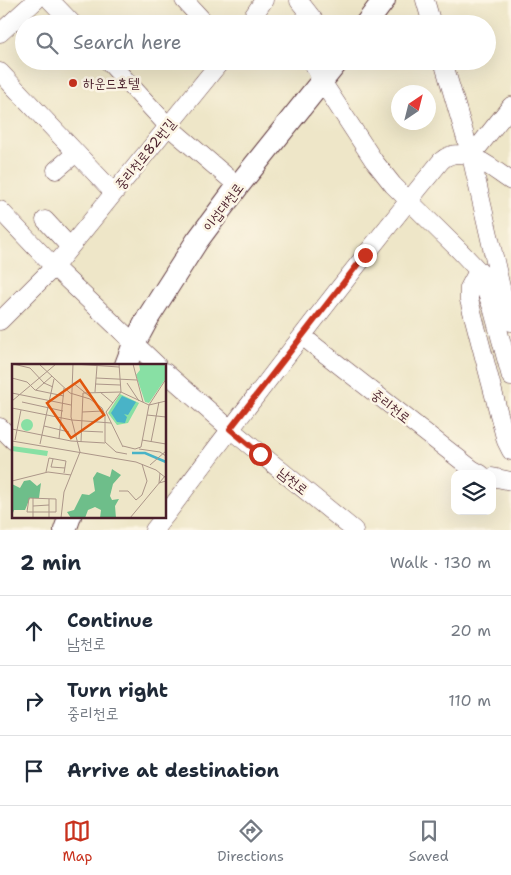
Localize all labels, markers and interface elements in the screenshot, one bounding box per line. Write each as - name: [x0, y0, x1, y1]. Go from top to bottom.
- search box: [15, 15, 496, 70]
- icon: search: [33, 29, 61, 57]
- text: Search here: [73, 30, 182, 55]
- place label: 하운드호텔: [83, 74, 140, 92]
- marker: 하운드호텔: [67, 77, 79, 89]
- north arrow: [391, 85, 436, 130]
- street label: 중리천로82번길: [111, 114, 180, 193]
- street label: 이섭대천로: [199, 179, 247, 235]
- route end: [354, 244, 377, 267]
- inset map: [12, 364, 166, 518]
- street label: 중리천로: [368, 385, 414, 427]
- route start: [249, 443, 272, 466]
- street label: 남천로: [274, 463, 312, 499]
- map controls: [451, 470, 496, 515]
- button: layers: [451, 470, 496, 515]
- text: 2 min: [20, 549, 81, 577]
- text: Walk · 130 m: [390, 552, 491, 573]
- text: Continue: [67, 608, 153, 633]
- icon: ahead: [20, 617, 48, 645]
- text: 20 m: [450, 620, 491, 641]
- text: 남천로: [67, 633, 106, 654]
- text: Turn right: [67, 678, 168, 703]
- icon: right: [20, 687, 48, 715]
- text: 110 m: [448, 690, 491, 711]
- text: 중리천로: [67, 703, 119, 724]
- icon: arrive: [20, 757, 48, 785]
- text: Arrive at destination: [67, 758, 279, 783]
- tab: Map: [62, 817, 92, 865]
- tab: Directions: [217, 817, 284, 865]
- tab: Saved: [409, 817, 449, 865]

